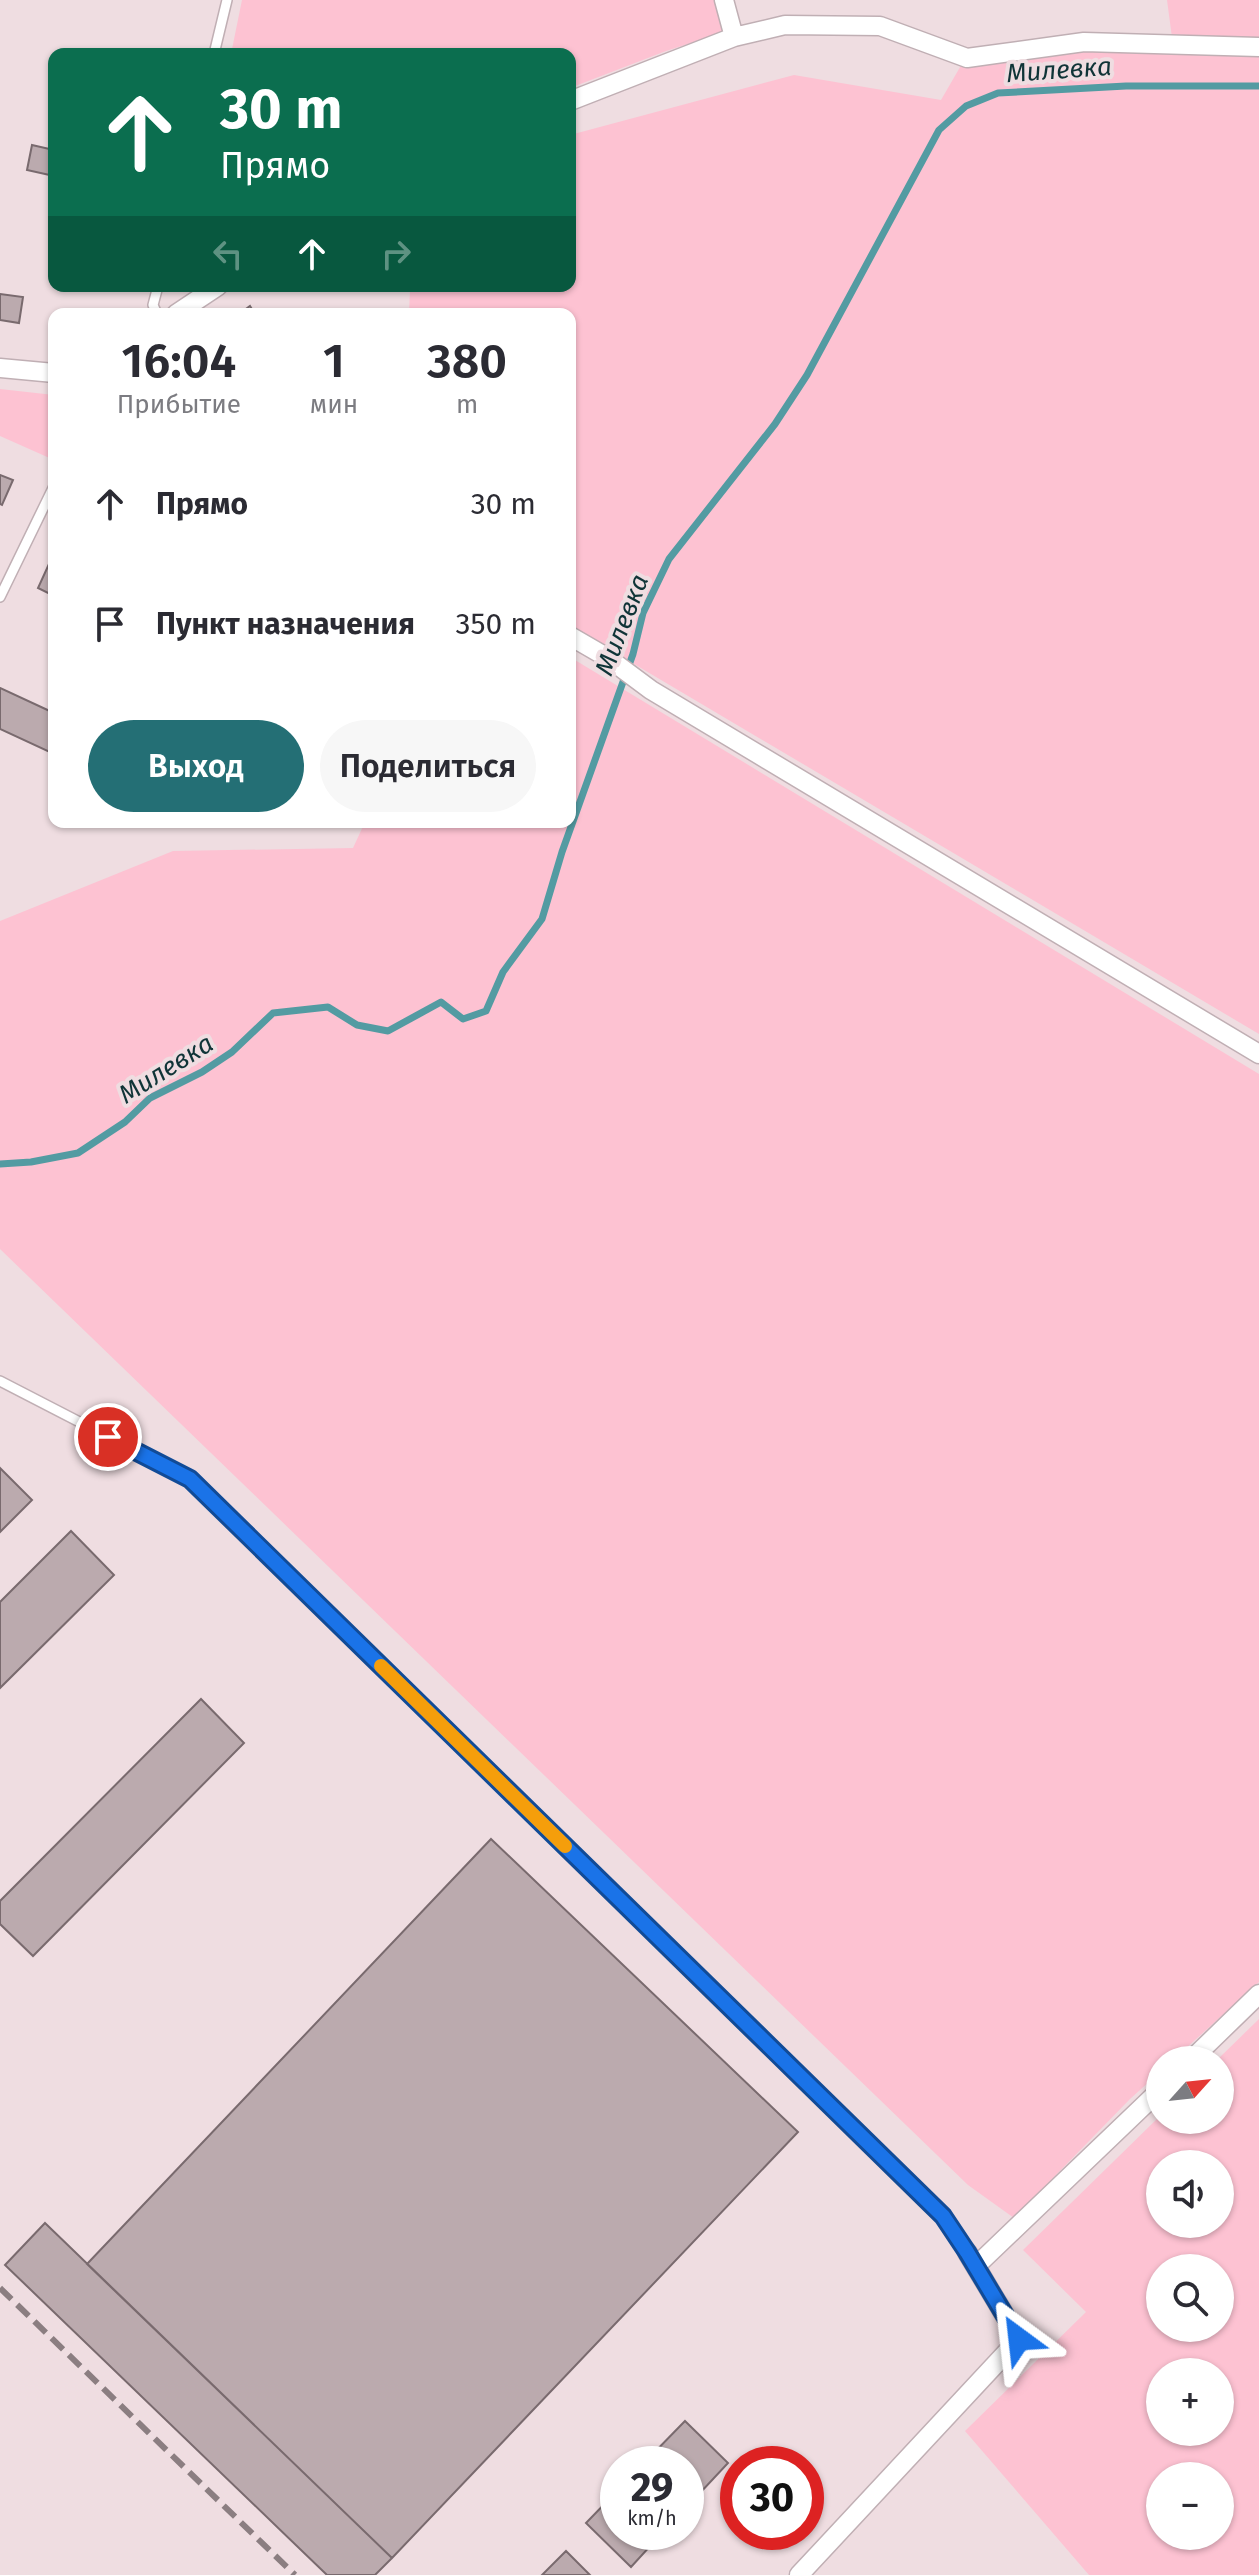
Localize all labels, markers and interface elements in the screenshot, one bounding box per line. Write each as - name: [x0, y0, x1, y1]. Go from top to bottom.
- water label: Милевка: [1005, 51, 1113, 89]
- text: 30 m: [220, 76, 342, 143]
- icon: ahead: [88, 80, 192, 184]
- text: Прямо: [220, 144, 330, 188]
- icon: left: [206, 232, 250, 276]
- icon: ahead: [290, 232, 334, 276]
- icon: right: [374, 232, 418, 276]
- text: 16:04: [122, 332, 236, 390]
- text: 1: [323, 332, 345, 390]
- text: 380: [427, 332, 507, 390]
- text: Прибытие: [117, 389, 241, 420]
- text: мин: [310, 389, 358, 420]
- text: m: [456, 389, 478, 420]
- icon: ahead: [88, 482, 132, 526]
- text: Прямо: [156, 486, 248, 522]
- text: 30 m: [471, 486, 536, 522]
- water label: Милевка: [589, 570, 655, 680]
- icon: arrive: [88, 602, 132, 646]
- text: Пункт назначения: [156, 606, 415, 642]
- text: 350 m: [456, 606, 536, 642]
- button: Выход: [88, 720, 304, 812]
- button: Поделиться: [320, 720, 536, 812]
- water label: Милевка: [113, 1028, 219, 1110]
- pin: [74, 1403, 142, 1471]
- icon: arrive: [86, 1415, 130, 1459]
- north arrow: [1146, 2046, 1234, 2134]
- map controls: [1146, 2046, 1234, 2550]
- button: sound: [1146, 2150, 1234, 2238]
- button: search: [1146, 2254, 1234, 2342]
- position arrow: [977, 2297, 1061, 2381]
- button: +: [1146, 2358, 1234, 2446]
- speed limit sign: 30: [720, 2446, 824, 2550]
- button: −: [1146, 2462, 1234, 2550]
- text: 29: [631, 2464, 673, 2512]
- text: km/h: [627, 2506, 677, 2530]

